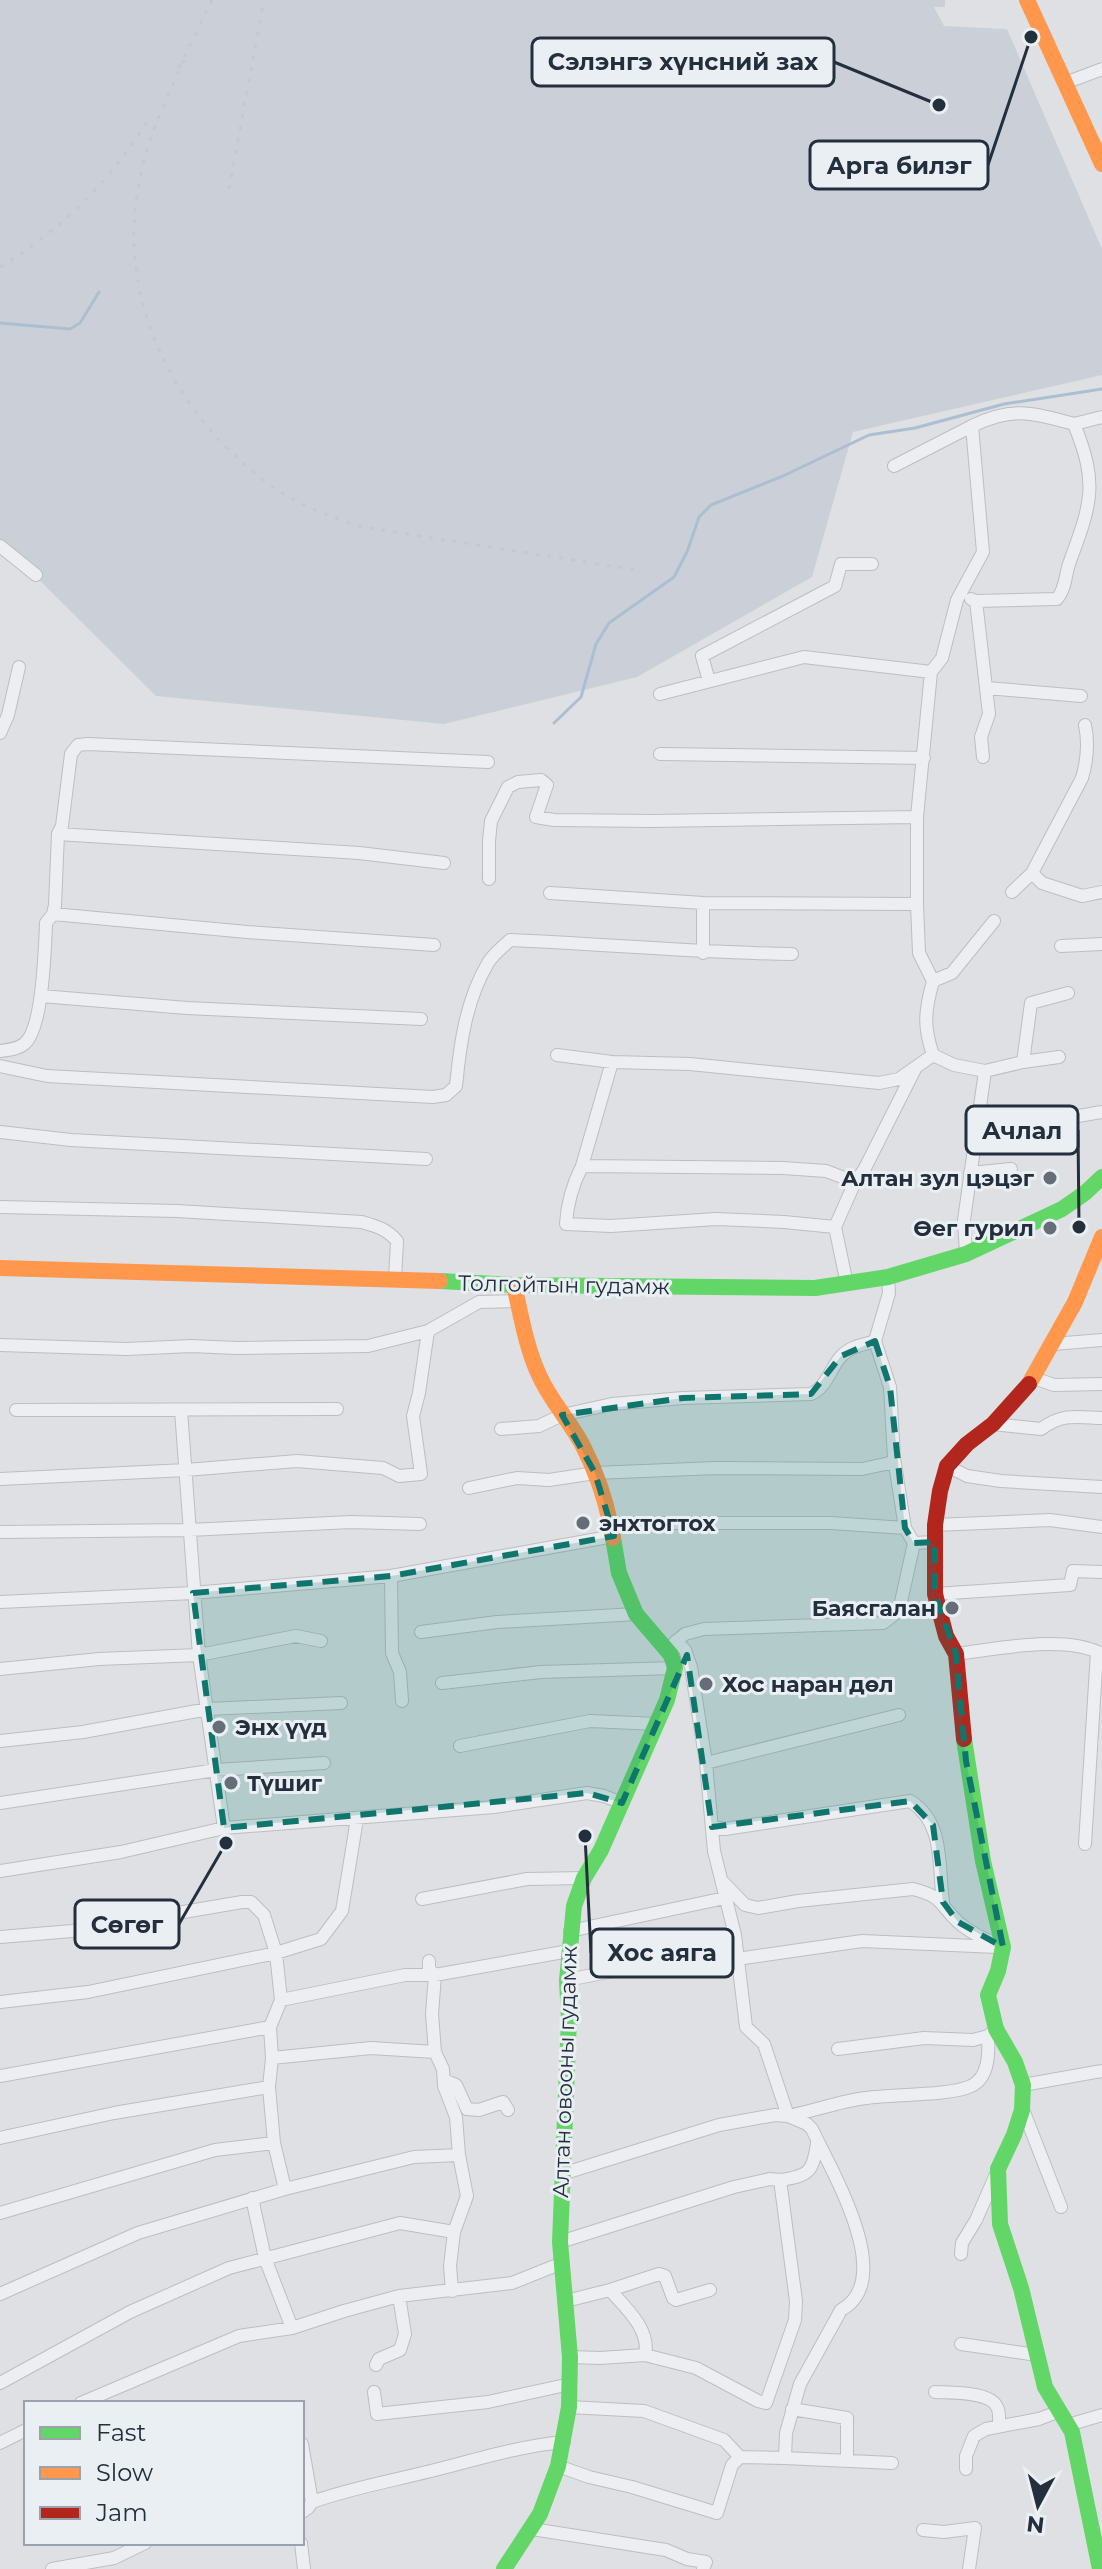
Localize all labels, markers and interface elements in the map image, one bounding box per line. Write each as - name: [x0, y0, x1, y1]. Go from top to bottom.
- callout: Сэлэнгэ хүнсний зах: [532, 38, 834, 86]
- text: Сэлэнгэ хүнсний зах: [548, 47, 819, 76]
- callout: Арга билэг: [810, 141, 988, 189]
- text: Арга билэг: [826, 151, 972, 180]
- callout: Ачлал: [966, 1106, 1078, 1154]
- text: Ачлал: [982, 1116, 1062, 1145]
- place label: Алтан зул цэцэг: [841, 1165, 1035, 1192]
- marker: Алтан зул цэцэг: [1041, 1169, 1059, 1187]
- place label: Өег гурил: [913, 1215, 1034, 1242]
- marker: Өег гурил: [1041, 1219, 1059, 1237]
- street label: Толгойтын гудамж: [458, 1270, 670, 1300]
- place label: энхтогтох: [599, 1510, 716, 1537]
- marker: энхтогтох: [574, 1514, 592, 1532]
- place label: Баясгалан: [812, 1595, 936, 1622]
- marker: Баясгалан: [943, 1599, 961, 1617]
- place label: Хос наран дөл: [722, 1671, 894, 1698]
- marker: Хос наран дөл: [697, 1675, 715, 1693]
- place label: Энх үүд: [235, 1714, 327, 1741]
- marker: Энх үүд: [210, 1718, 228, 1736]
- place label: Түшиг: [247, 1770, 323, 1797]
- marker: Түшиг: [222, 1774, 240, 1792]
- callout: Сөгөг: [75, 1900, 179, 1948]
- text: Сөгөг: [91, 1910, 164, 1939]
- callout: Хос аяга: [591, 1929, 733, 1977]
- text: Хос аяга: [607, 1938, 717, 1967]
- street label: Алтан овооны гудамж: [547, 1945, 583, 2199]
- legend: [24, 2401, 304, 2545]
- text: Fast: [96, 2418, 147, 2447]
- text: Slow: [96, 2458, 153, 2487]
- north arrow: [998, 2465, 1078, 2545]
- text: Jam: [95, 2498, 148, 2527]
- text: N: [1025, 2510, 1046, 2539]

